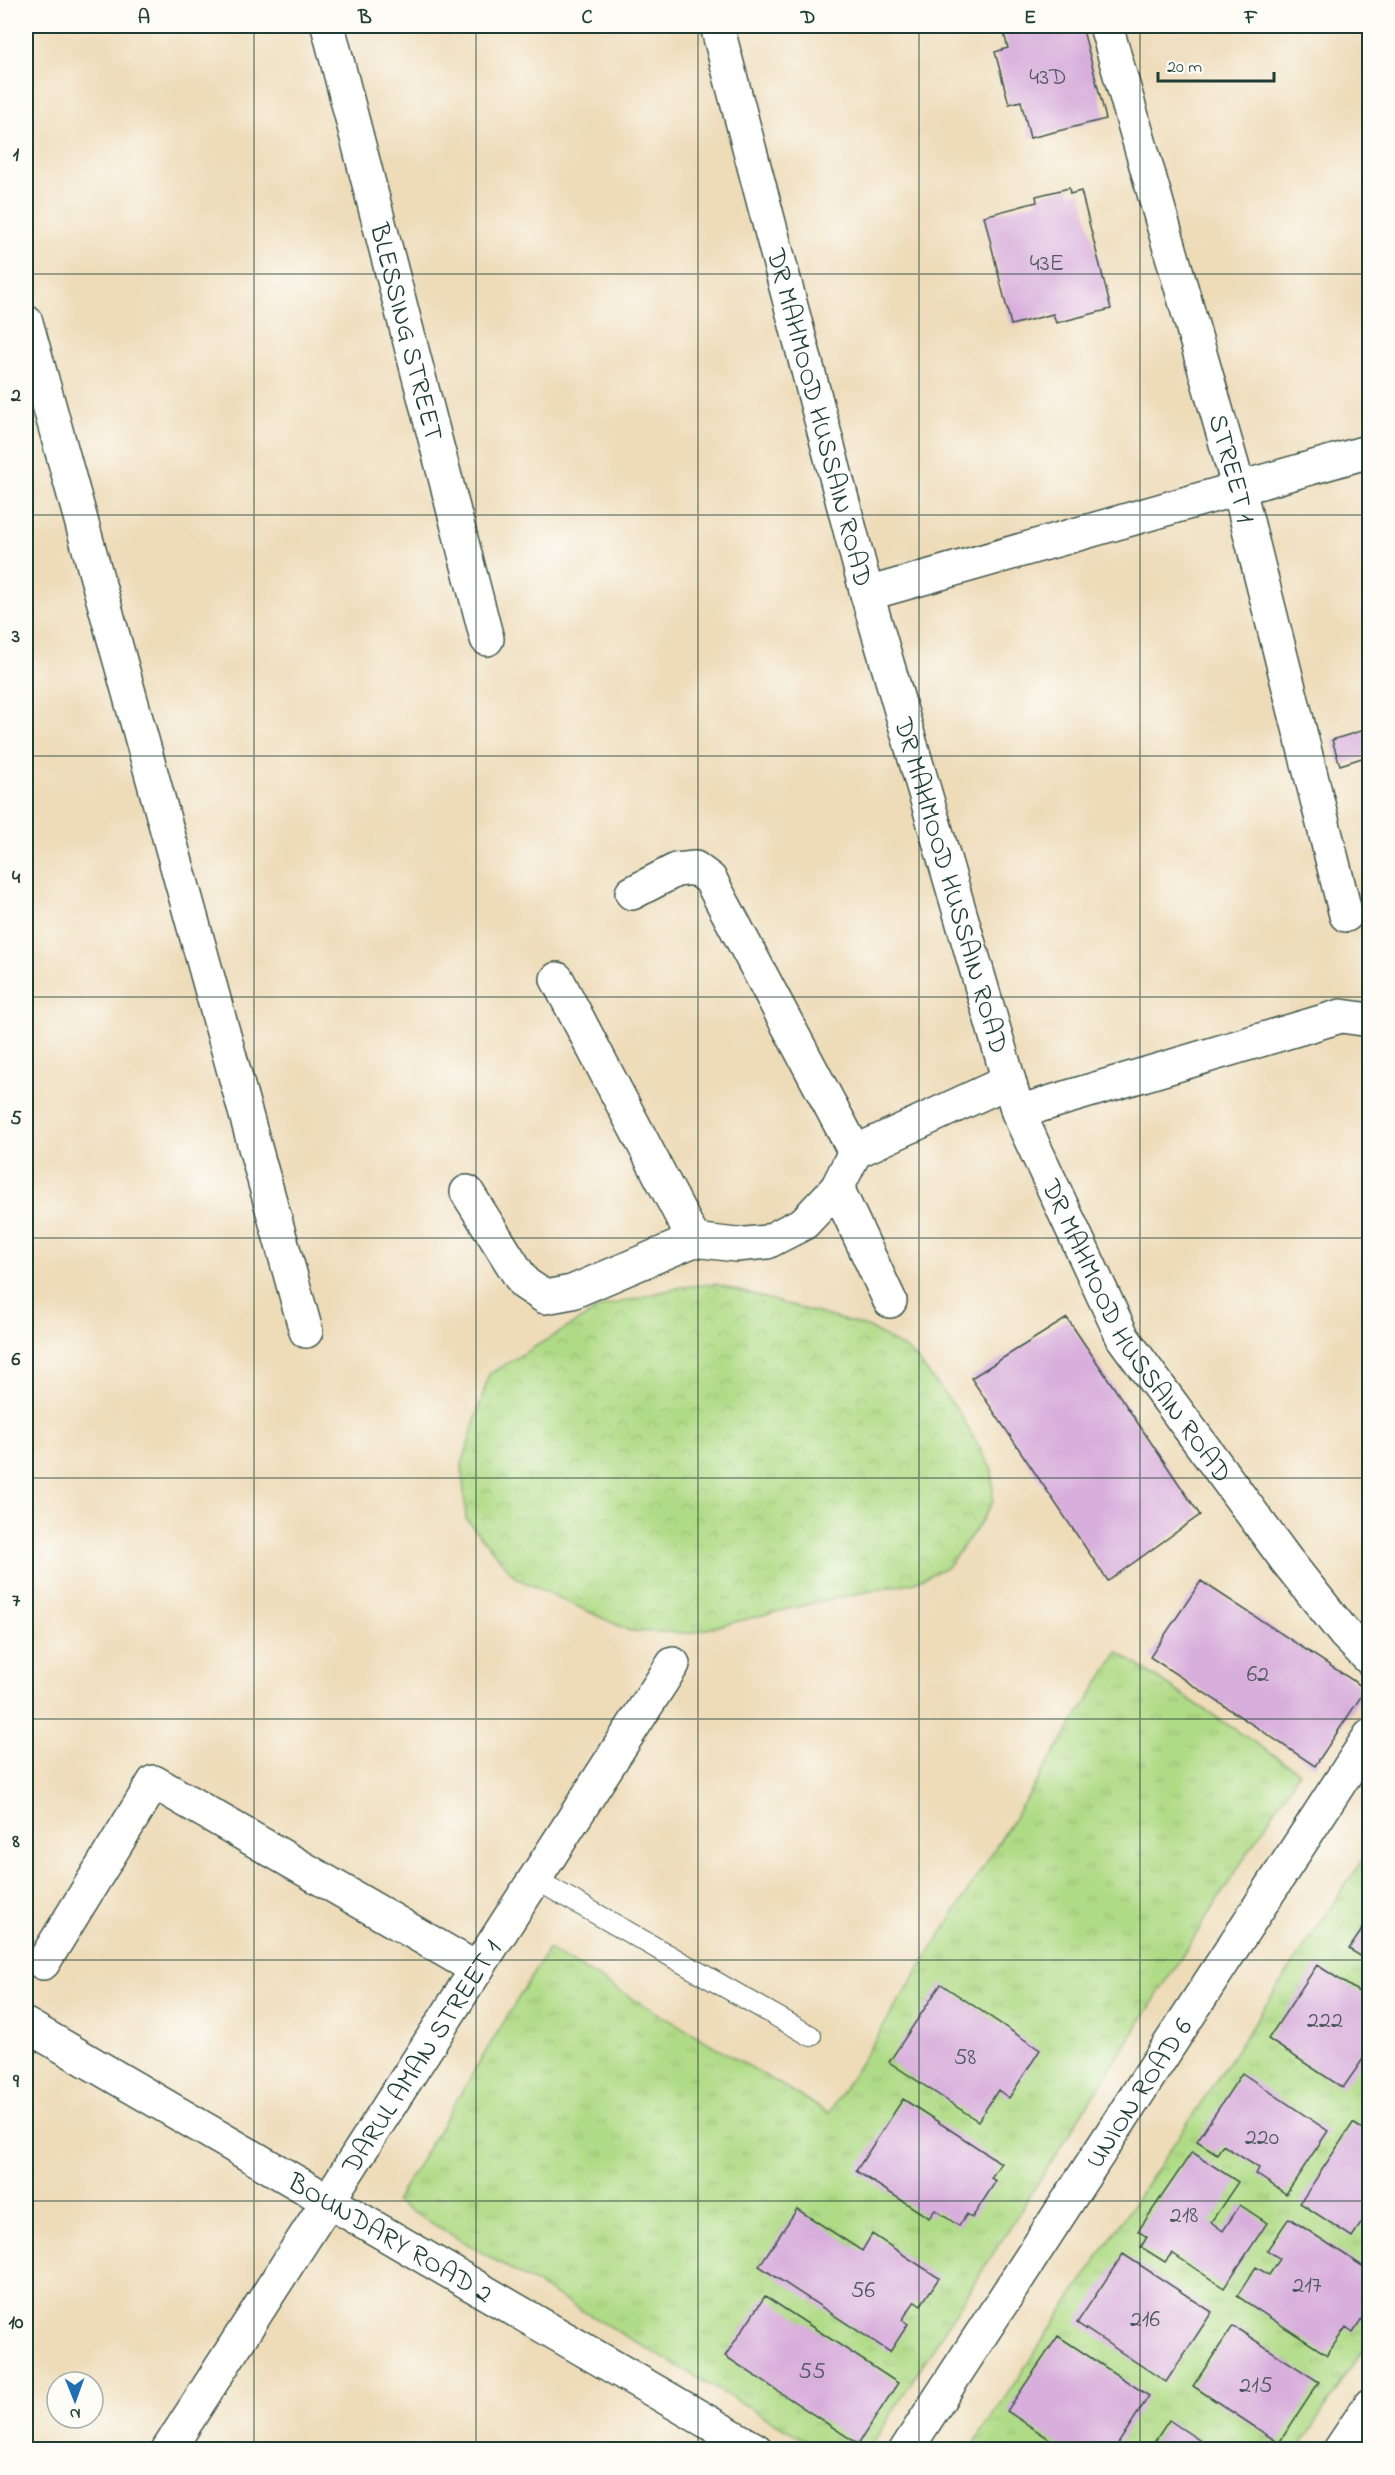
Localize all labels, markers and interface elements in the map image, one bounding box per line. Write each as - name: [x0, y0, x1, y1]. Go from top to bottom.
- text: A: [138, 4, 150, 33]
- text: B: [357, 4, 372, 33]
- text: C: [582, 4, 593, 33]
- text: D: [800, 4, 815, 33]
- text: E: [1024, 4, 1036, 33]
- text: F: [1244, 4, 1258, 33]
- scale bar: [1158, 45, 1274, 83]
- text: 20 m: [1167, 55, 1202, 81]
- house number: 43D: [1029, 61, 1067, 96]
- text: 1: [13, 141, 20, 170]
- street label: BLESSING STREET: [358, 218, 452, 446]
- street label: DR MAHMOOD HUSSAIN ROAD: [754, 244, 881, 592]
- house number: 43E: [1030, 247, 1064, 282]
- text: 2: [10, 382, 21, 411]
- street label: STREET 1: [1196, 410, 1264, 527]
- text: 3: [11, 623, 20, 652]
- street label: DR MAHMOOD HUSSAIN ROAD: [882, 713, 1017, 1059]
- text: 4: [12, 864, 21, 893]
- text: 5: [10, 1105, 22, 1134]
- street label: DR MAHMOOD HUSSAIN ROAD: [1030, 1173, 1240, 1492]
- text: 6: [12, 1346, 21, 1375]
- text: 7: [12, 1587, 21, 1616]
- house number: 62: [1247, 1658, 1269, 1693]
- text: 8: [11, 1828, 20, 1857]
- street label: DARUL AMAN STREET 1: [333, 1933, 513, 2183]
- house number: 222: [1307, 2004, 1343, 2039]
- street label: UNION ROAD 6: [1077, 2011, 1204, 2177]
- house number: 58: [954, 2041, 976, 2076]
- text: 9: [12, 2068, 20, 2097]
- house number: 220: [1245, 2121, 1279, 2156]
- street label: BOUNDARY ROAD 2: [279, 2164, 499, 2315]
- house number: 218: [1170, 2199, 1198, 2234]
- house number: 217: [1292, 2269, 1322, 2304]
- house number: 56: [851, 2274, 876, 2309]
- house number: 216: [1130, 2303, 1160, 2338]
- text: 10: [9, 2309, 24, 2338]
- house number: 55: [798, 2355, 826, 2390]
- house number: 215: [1239, 2369, 1273, 2404]
- north arrow: [45, 2370, 105, 2430]
- text: N: [69, 2401, 81, 2425]

